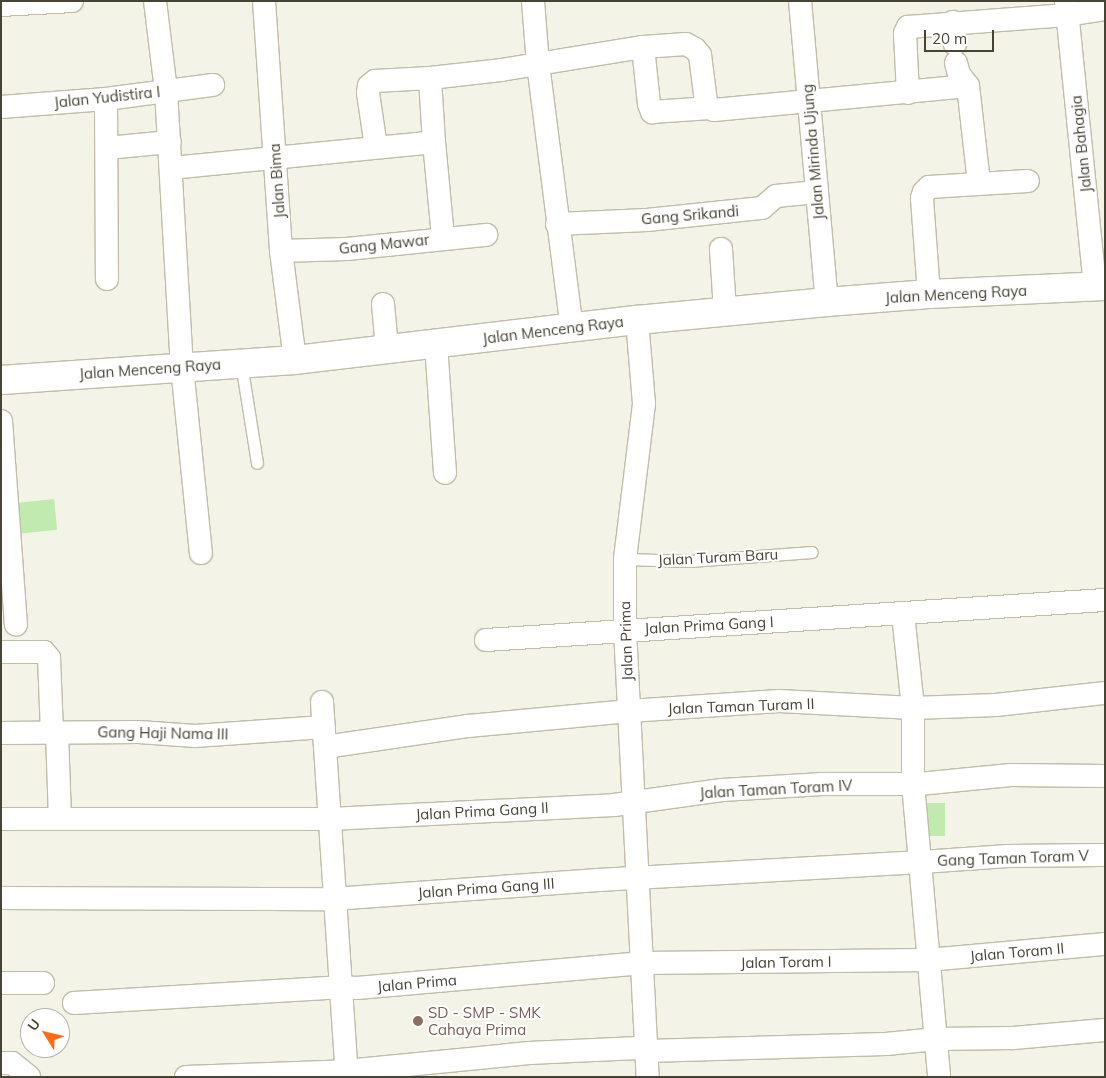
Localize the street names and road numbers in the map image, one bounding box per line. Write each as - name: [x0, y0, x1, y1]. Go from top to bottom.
- street label: Jalan Yudistira I: [53, 82, 161, 112]
- street label: Jalan Mirinda Ujung: [798, 83, 828, 221]
- street label: Jalan Bahagia: [1067, 94, 1095, 194]
- street label: Jalan Bima: [265, 143, 289, 219]
- street label: Gang Srikandi: [640, 202, 740, 228]
- street label: Gang Mawar: [338, 230, 430, 258]
- street label: Jalan Menceng Raya: [884, 281, 1028, 307]
- street label: Jalan Menceng Raya: [481, 312, 625, 348]
- street label: Jalan Menceng Raya: [78, 355, 222, 383]
- street label: Jalan Turam Baru: [657, 545, 779, 569]
- street label: Jalan Prima: [616, 601, 636, 681]
- street label: Jalan Prima Gang I: [644, 613, 774, 637]
- street label: Jalan Taman Turam II: [667, 694, 815, 718]
- street label: Gang Haji Nama III: [97, 723, 229, 743]
- street label: Jalan Taman Toram IV: [699, 776, 853, 802]
- street label: Jalan Prima Gang II: [415, 799, 549, 823]
- street label: Gang Taman Toram V: [937, 846, 1089, 870]
- street label: Jalan Prima Gang III: [417, 874, 555, 902]
- street label: Jalan Toram II: [969, 939, 1065, 965]
- street label: Jalan Toram I: [740, 952, 832, 972]
- street label: Jalan Prima: [376, 971, 458, 995]

